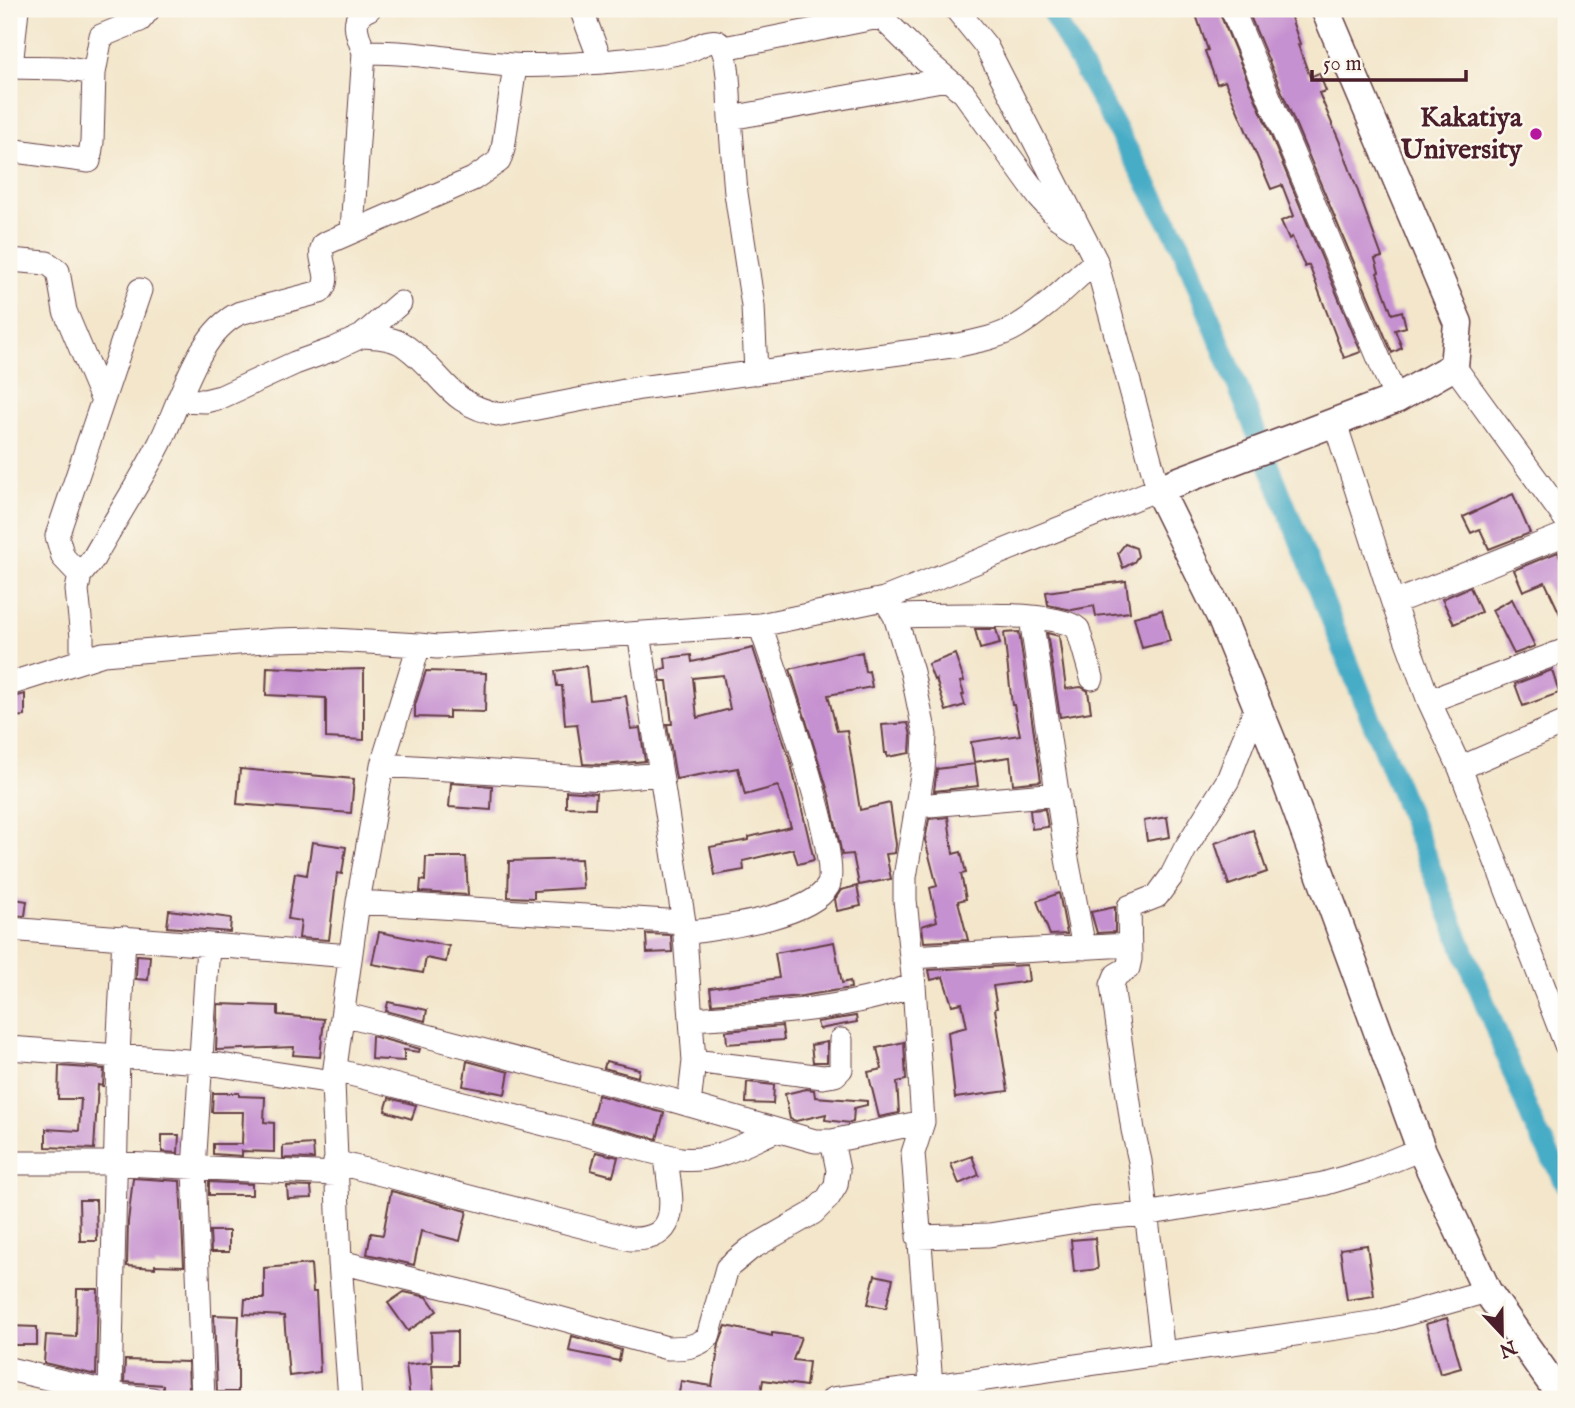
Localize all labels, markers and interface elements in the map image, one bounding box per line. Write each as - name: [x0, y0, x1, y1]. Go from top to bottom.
- scale bar: [1312, 38, 1466, 82]
- text: 50 m: [1323, 51, 1362, 78]
- place label: Kakatiya University: [1401, 101, 1523, 168]
- marker: Kakatiya University: [1528, 126, 1544, 142]
- north arrow: [1466, 1300, 1536, 1370]
- text: N: [1495, 1333, 1521, 1362]

